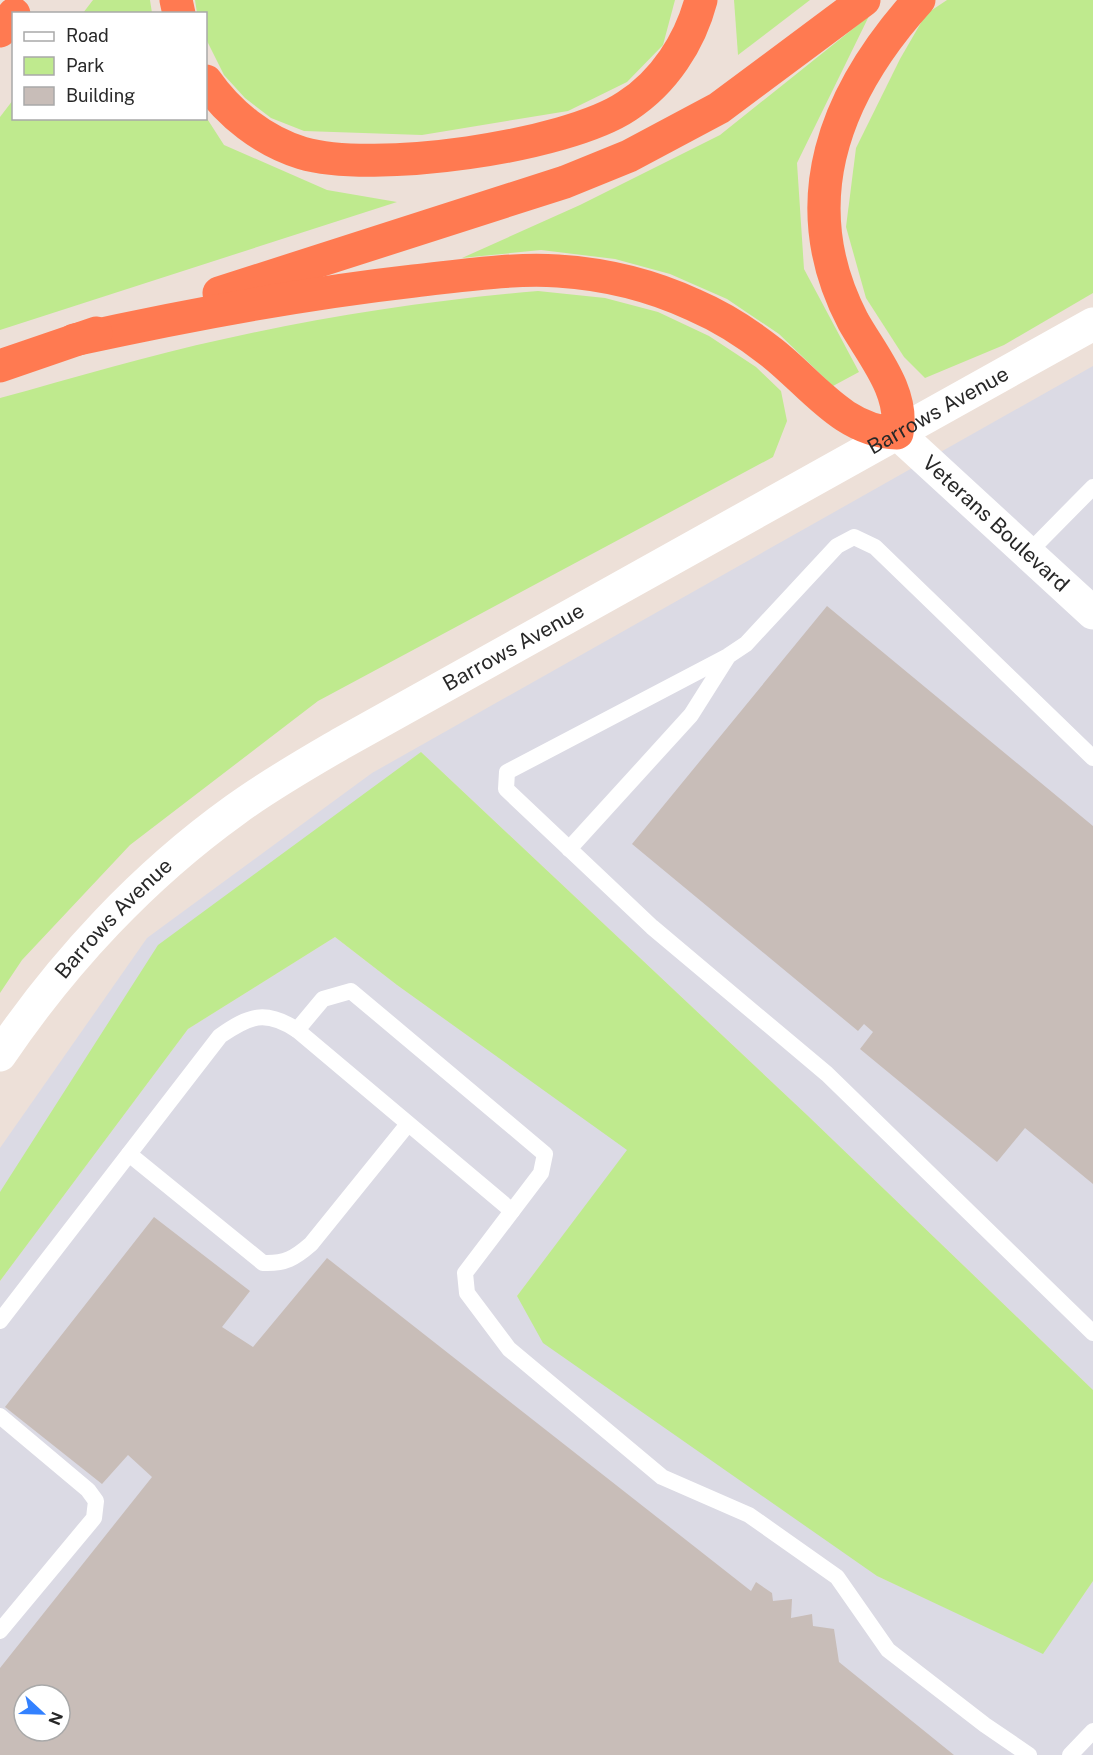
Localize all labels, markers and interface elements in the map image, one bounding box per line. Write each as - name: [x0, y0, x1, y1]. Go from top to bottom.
- legend: [12, 12, 207, 120]
- text: Road: [66, 25, 109, 46]
- text: Park: [66, 55, 104, 76]
- text: Building: [66, 85, 135, 106]
- street label: Barrows Avenue: [863, 361, 1013, 459]
- street label: Veterans Boulevard: [918, 450, 1074, 597]
- street label: Barrows Avenue: [438, 597, 588, 696]
- street label: Barrows Avenue: [49, 853, 177, 983]
- north arrow: [12, 1683, 72, 1743]
- text: N: [44, 1709, 67, 1728]

